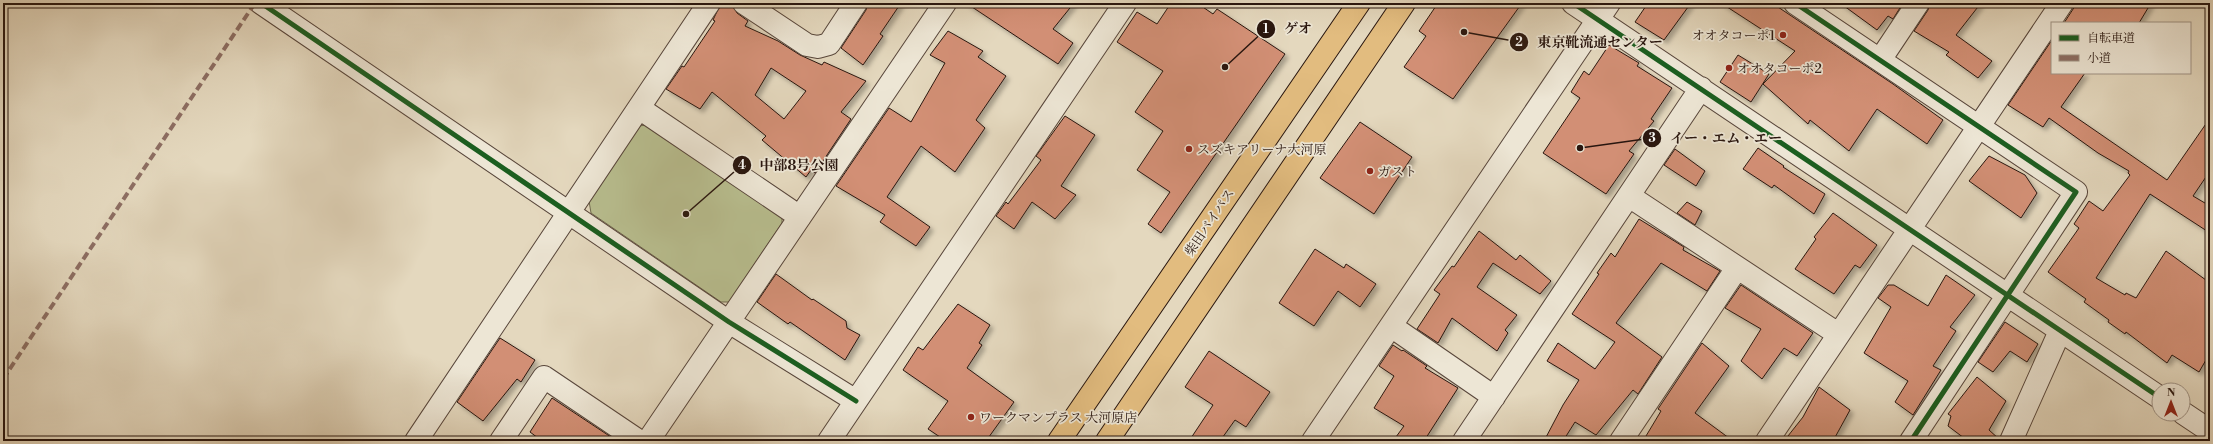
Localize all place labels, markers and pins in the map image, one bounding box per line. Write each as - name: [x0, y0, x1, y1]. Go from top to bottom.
- callout: ゲオ: [1256, 16, 1320, 42]
- place label: オオタコーポ1: [1692, 28, 1775, 44]
- callout: 東京靴流通センター: [1509, 29, 1671, 55]
- marker: オオタコーポ1: [1778, 30, 1788, 40]
- place label: オオタコーポ2: [1737, 61, 1822, 77]
- marker: オオタコーポ2: [1724, 63, 1734, 73]
- callout: イー・エム・エー: [1642, 125, 1790, 151]
- place label: スズキアリーナ大河原: [1197, 142, 1326, 158]
- marker: スズキアリーナ大河原: [1184, 144, 1194, 154]
- callout: 中部8号公園: [732, 152, 846, 178]
- place label: ガスト: [1378, 164, 1417, 180]
- marker: ガスト: [1365, 166, 1375, 176]
- place label: ワークマンプラス 大河原店: [979, 410, 1137, 426]
- marker: ワークマンプラス 大河原店: [966, 412, 976, 422]

